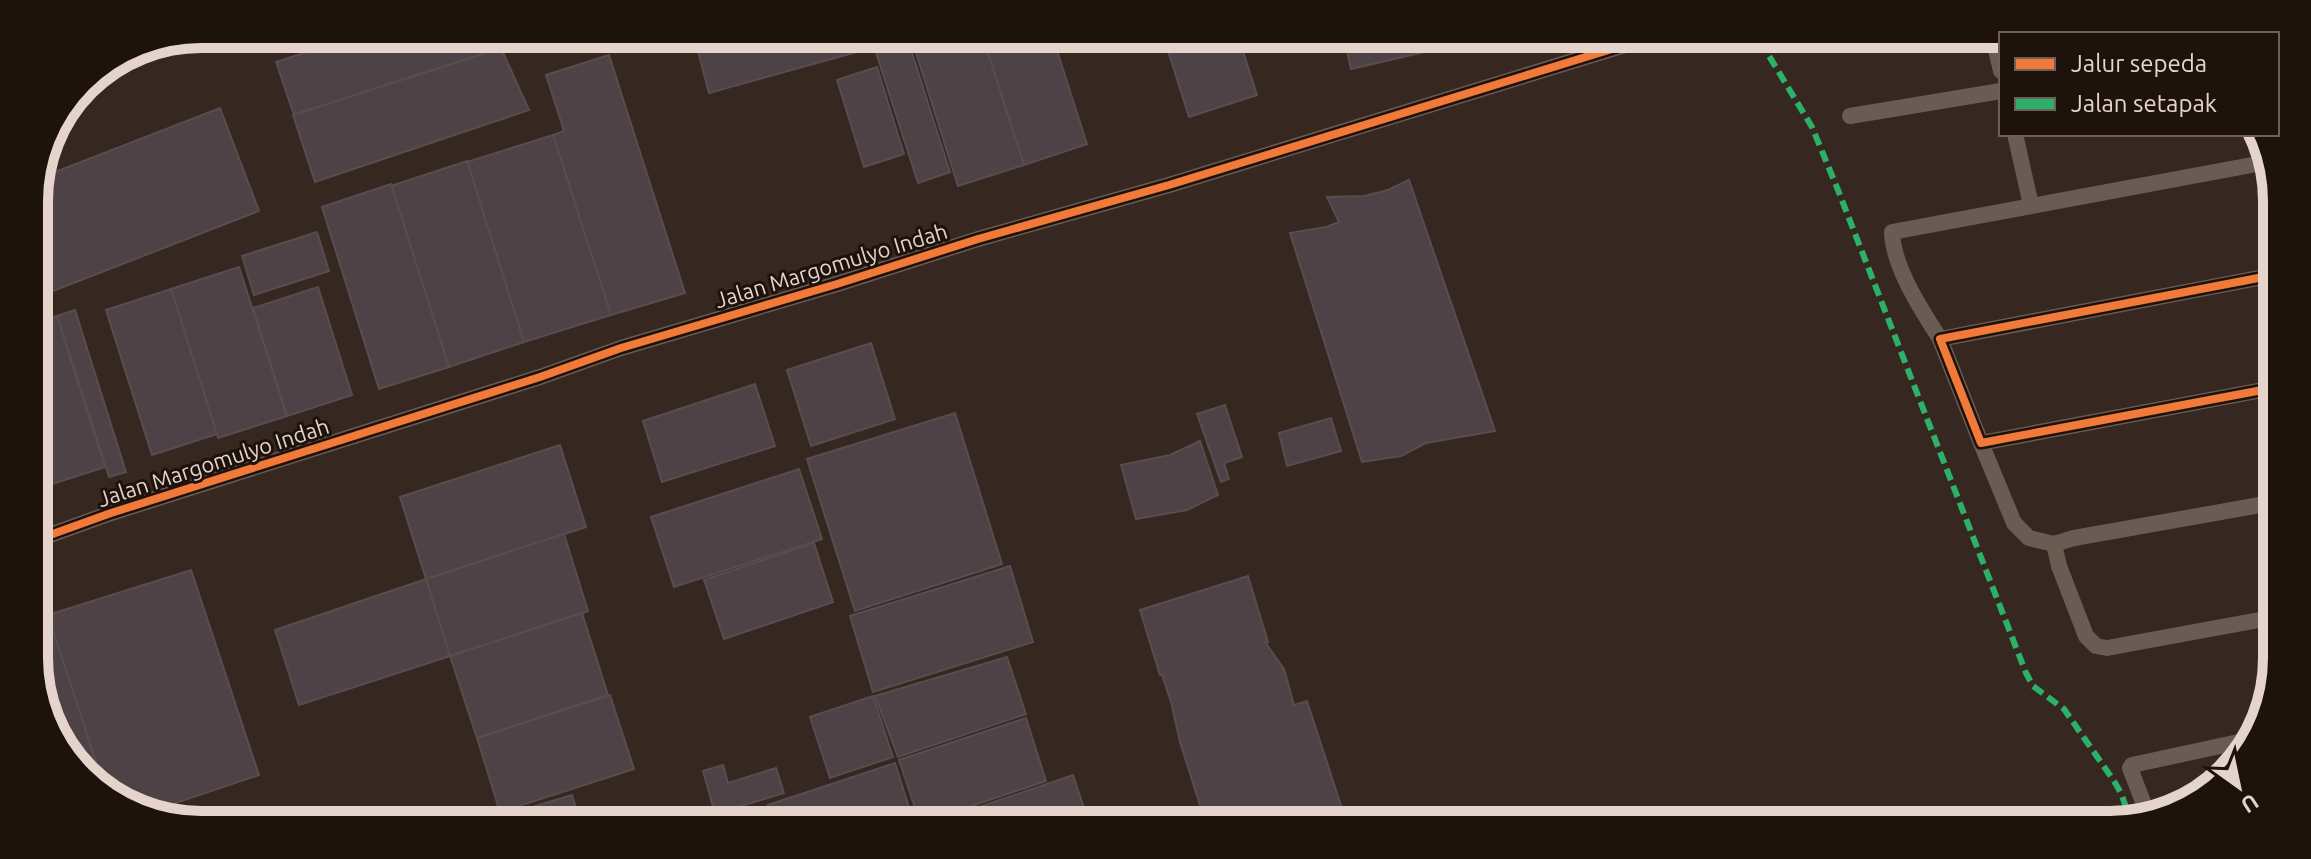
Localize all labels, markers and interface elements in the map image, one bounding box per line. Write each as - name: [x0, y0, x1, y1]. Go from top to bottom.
- legend: [1999, 32, 2279, 136]
- text: Jalur sepeda: [2071, 50, 2207, 77]
- text: Jalan setapak: [2071, 90, 2217, 117]
- street label: Jalan Margomulyo Indah: [712, 218, 950, 312]
- street label: Jalan Margomulyo Indah: [94, 413, 332, 511]
- north arrow: [2199, 747, 2279, 827]
- text: U: [2237, 790, 2263, 819]

